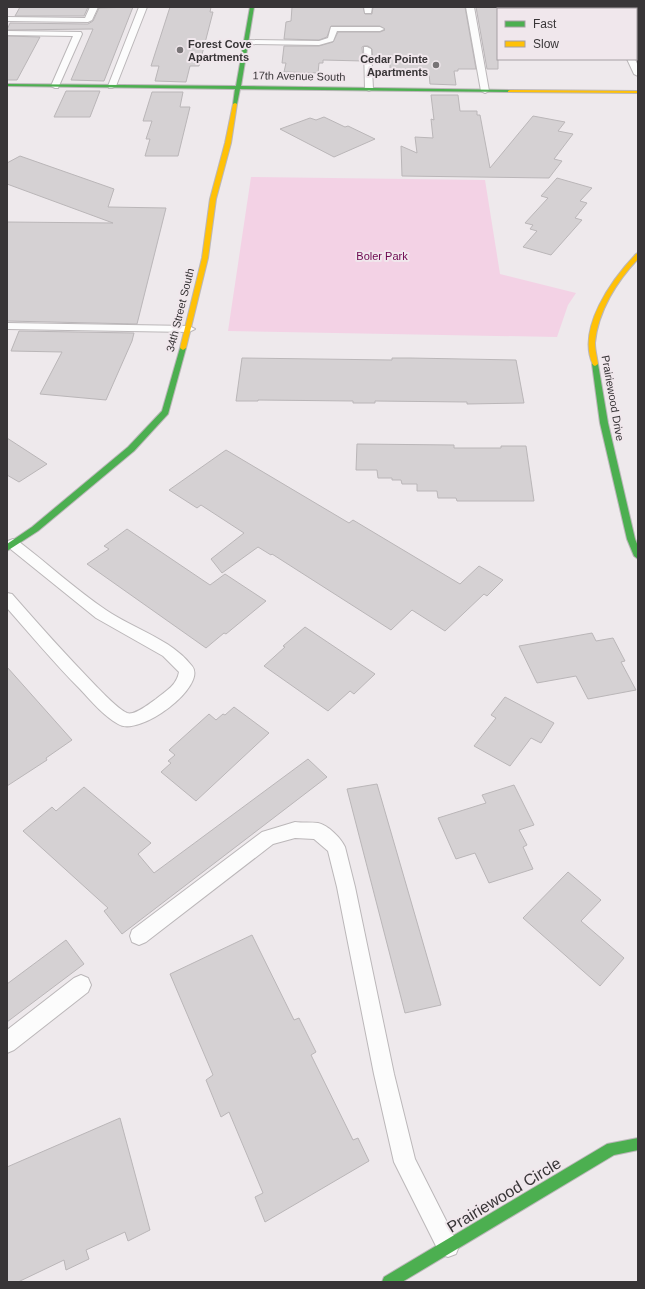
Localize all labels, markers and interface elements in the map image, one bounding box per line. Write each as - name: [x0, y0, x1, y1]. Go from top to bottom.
- legend: [497, 8, 637, 60]
- text: Fast: [533, 17, 557, 31]
- text: Slow: [533, 37, 559, 51]
- place label: Forest Cove Apartments: [188, 38, 252, 63]
- marker: Forest Cove Apartments: [175, 45, 185, 55]
- place label: Cedar Pointe Apartments: [360, 53, 428, 78]
- marker: Cedar Pointe Apartments: [431, 60, 441, 70]
- street label: 17th Avenue South: [253, 69, 345, 83]
- park label: Boler Park: [356, 250, 408, 262]
- street label: 34th Street South: [164, 267, 196, 353]
- street label: Prairiewood Drive: [600, 354, 626, 442]
- street label: Prairiewood Circle: [444, 1154, 564, 1236]

